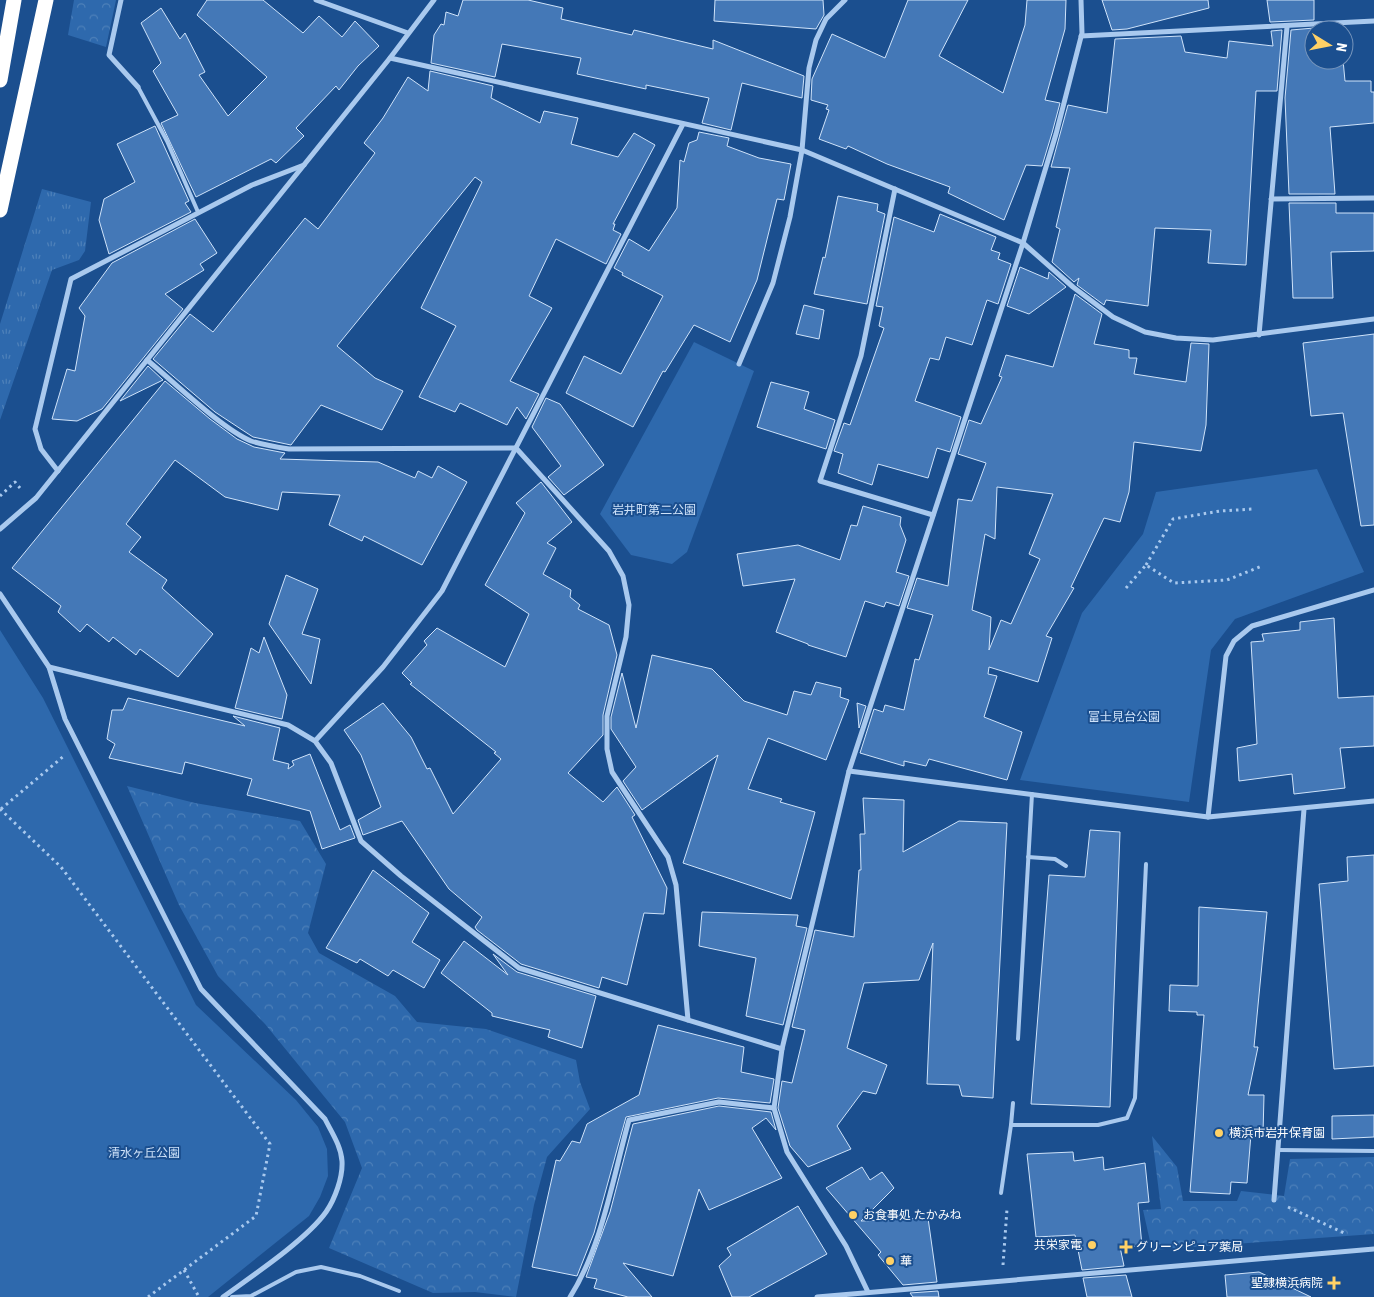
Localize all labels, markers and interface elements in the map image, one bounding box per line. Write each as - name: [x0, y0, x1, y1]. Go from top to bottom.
- north arrow: [1304, 20, 1354, 70]
- text: N: [1333, 42, 1350, 53]
- park label: 岩井町第二公園: [612, 503, 696, 517]
- park label: 富士見台公園: [1088, 710, 1160, 724]
- place label: 横浜市岩井保育園: [1229, 1126, 1325, 1140]
- marker: 横浜市岩井保育園: [1213, 1127, 1225, 1139]
- park label: 清水ヶ丘公園: [108, 1146, 180, 1160]
- place label: お食事処 たかみね: [863, 1208, 962, 1222]
- marker: お食事処 たかみね: [847, 1209, 859, 1221]
- place label: 共栄家電: [1034, 1238, 1082, 1252]
- marker: 共栄家電: [1086, 1239, 1098, 1251]
- place label: グリーンピュア薬局: [1136, 1240, 1243, 1254]
- marker: グリーンピュア薬局: [1120, 1241, 1132, 1253]
- place label: 華: [900, 1254, 912, 1268]
- marker: 華: [884, 1255, 896, 1267]
- place label: 聖隷横浜病院: [1251, 1276, 1323, 1290]
- marker: 聖隷横浜病院: [1327, 1276, 1341, 1290]

